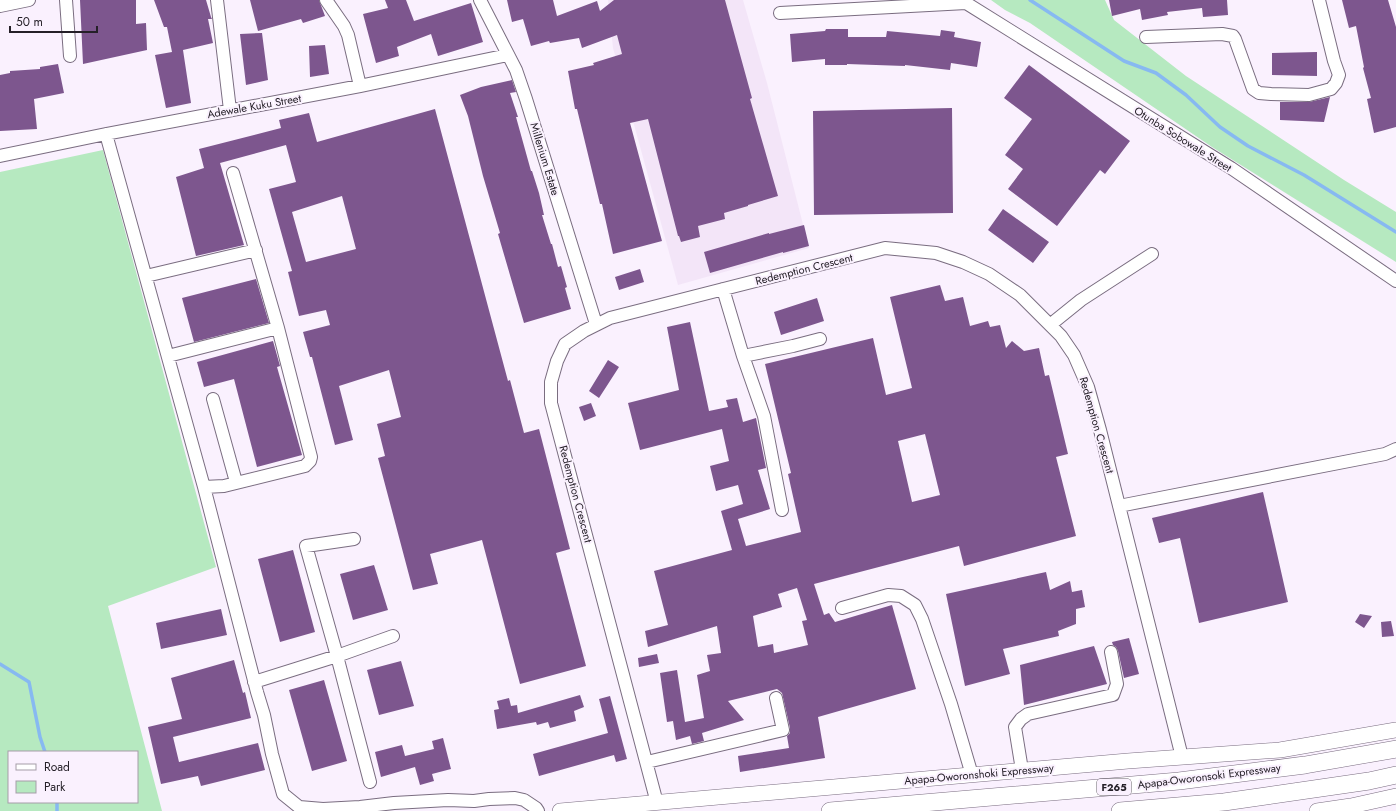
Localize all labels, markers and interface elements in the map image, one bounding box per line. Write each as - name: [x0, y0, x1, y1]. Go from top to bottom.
- scale bar: [10, 8, 97, 34]
- text: 50 m: [16, 13, 43, 31]
- street label: Adewale Kuku Street: [206, 90, 303, 122]
- street label: Otunba Sobowale Street: [1131, 102, 1235, 176]
- street label: Millenium Estate: [526, 121, 564, 198]
- street label: Redemption Crescent: [754, 249, 855, 289]
- street label: Redemption Crescent: [1076, 375, 1119, 475]
- street label: Redemption Crescent: [555, 444, 597, 545]
- legend: [8, 751, 138, 803]
- text: Road: [44, 758, 70, 776]
- street label: Apapa-Oworonshoki Expressway: [904, 759, 1055, 789]
- street label: Apapa-Oworonsoki Expressway: [1136, 759, 1282, 793]
- text: Park: [44, 778, 66, 796]
- road number: F265: [1097, 779, 1131, 795]

